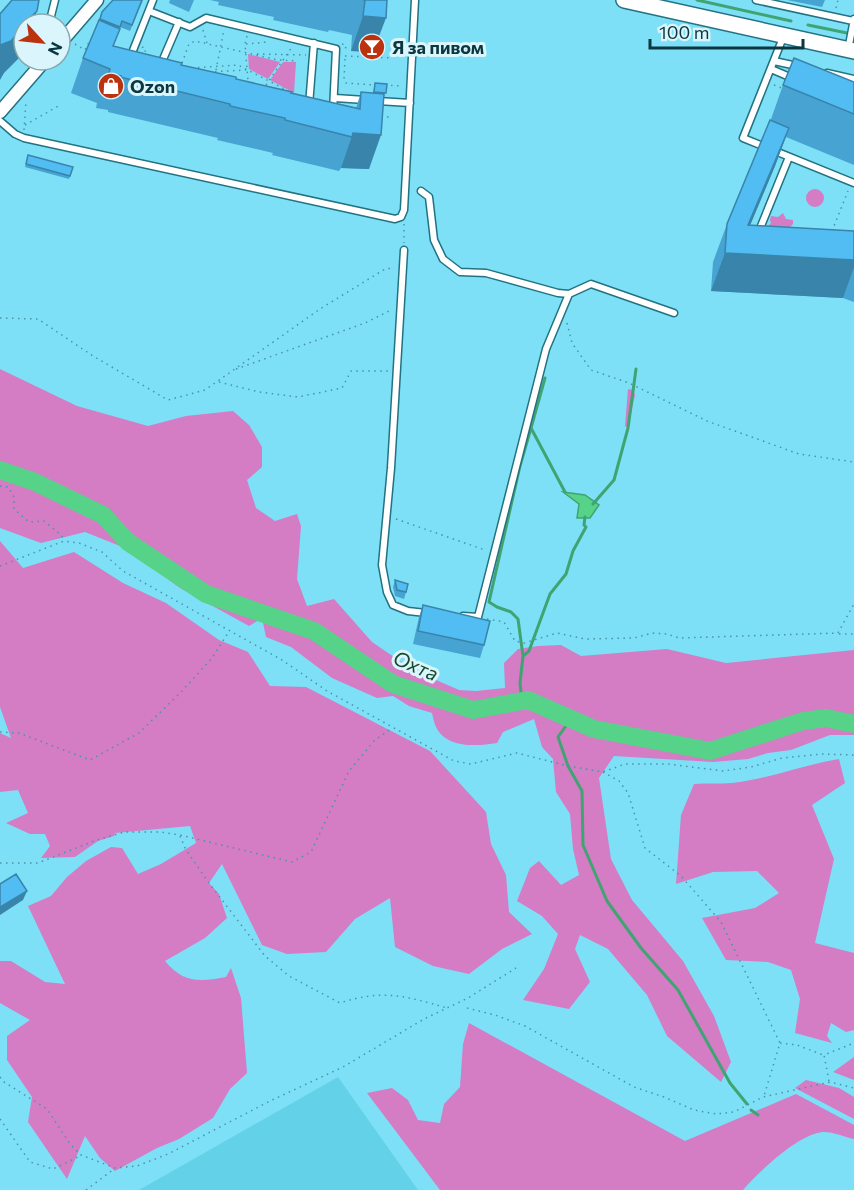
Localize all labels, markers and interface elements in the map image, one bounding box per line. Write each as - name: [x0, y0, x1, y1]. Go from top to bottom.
- north arrow: [12, 12, 72, 72]
- scale bar: [650, 12, 803, 50]
- text: 100 m: [659, 21, 709, 43]
- bar icon: Я за пивом: [357, 32, 387, 62]
- place label: Я за пивом: [392, 36, 484, 58]
- text: N: [45, 39, 67, 59]
- shop icon: Ozon: [96, 71, 126, 101]
- place label: Ozon: [130, 75, 175, 97]
- water label: Охта: [390, 645, 442, 685]

